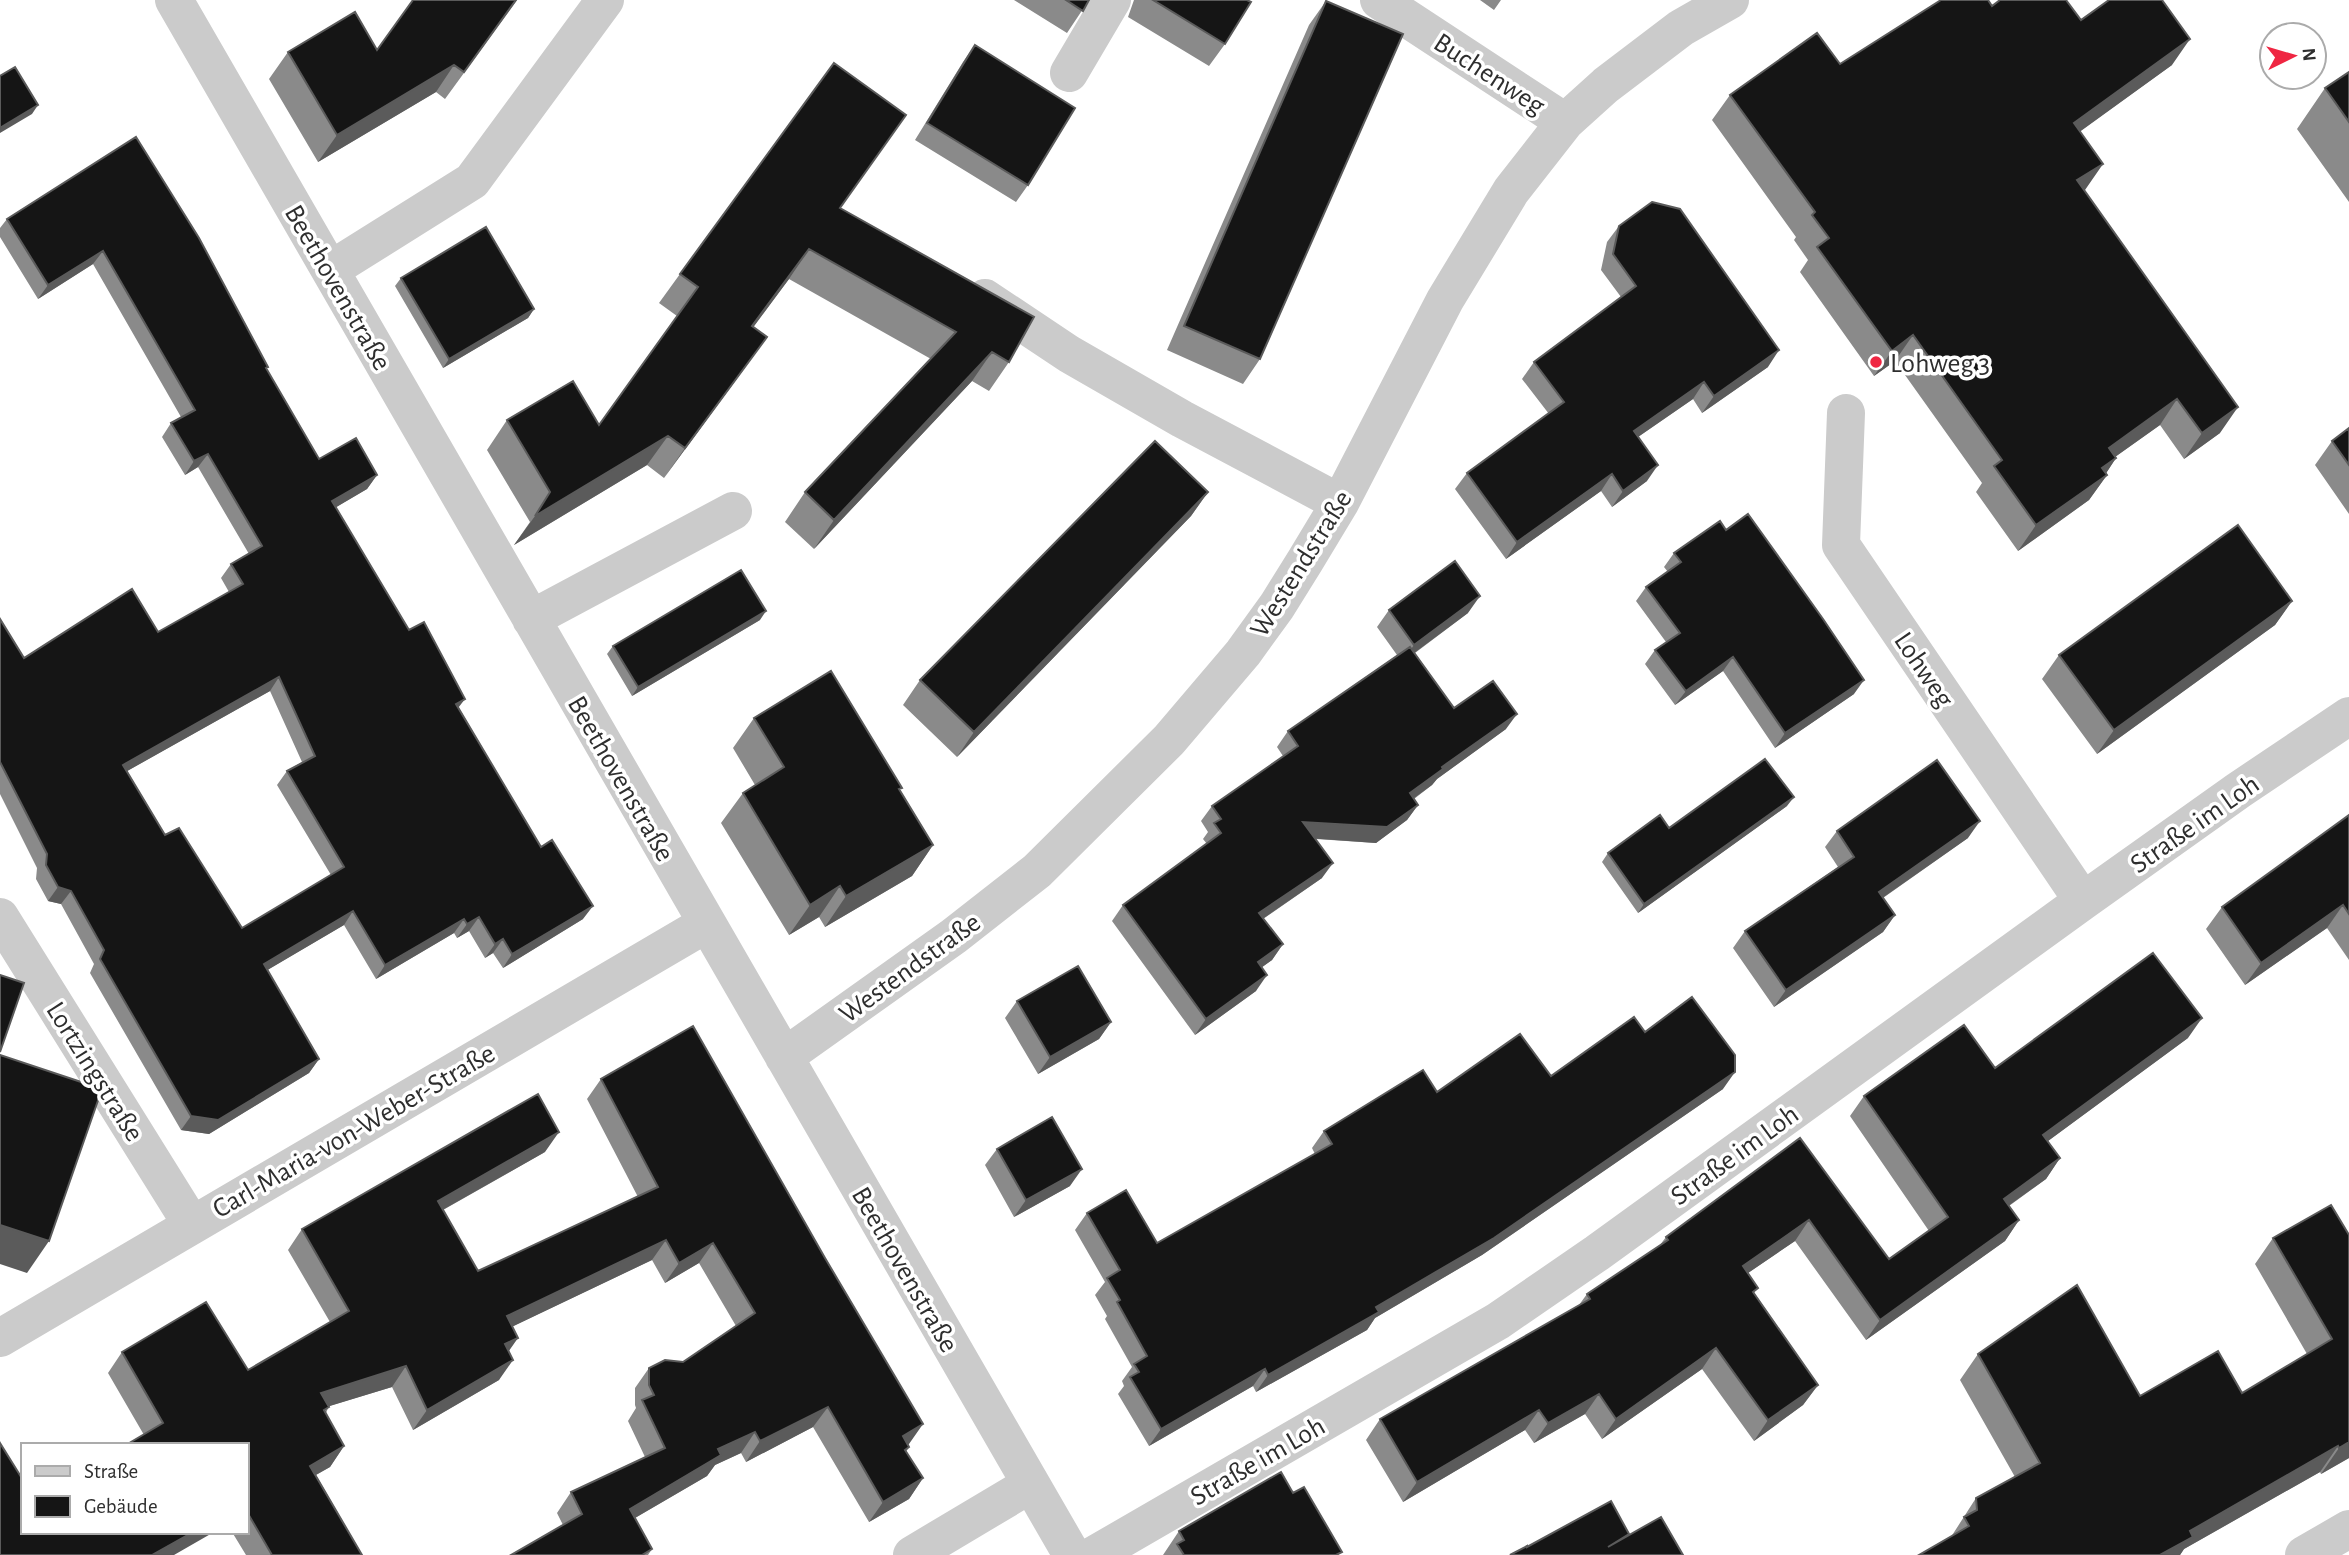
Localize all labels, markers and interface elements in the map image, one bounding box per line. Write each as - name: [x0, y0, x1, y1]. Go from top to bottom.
- north arrow: [2258, 21, 2328, 91]
- street label: Buchenweg: [1428, 29, 1550, 121]
- text: N: [2298, 47, 2318, 62]
- street label: Beethovenstraße: [279, 201, 396, 375]
- place label: Lohweg 3: [1890, 350, 1990, 378]
- marker: Lohweg 3: [1868, 354, 1884, 370]
- street label: Westendstraße: [1246, 486, 1358, 642]
- street label: Lohweg: [1888, 628, 1959, 713]
- street label: Beethovenstraße: [562, 692, 679, 866]
- street label: Straße im Loh: [2126, 770, 2265, 879]
- street label: Westendstraße: [834, 908, 986, 1029]
- street label: Lortzingstraße: [40, 997, 148, 1147]
- street label: Carl-Maria-von-Weber-Straße: [208, 1039, 500, 1224]
- street label: Straße im Loh: [1666, 1100, 1804, 1211]
- street label: Beethovenstraße: [846, 1183, 963, 1357]
- street label: Straße im Loh: [1186, 1412, 1330, 1511]
- legend: [21, 1443, 248, 1534]
- text: Straße: [84, 1461, 138, 1482]
- text: Gebäude: [84, 1496, 158, 1517]

